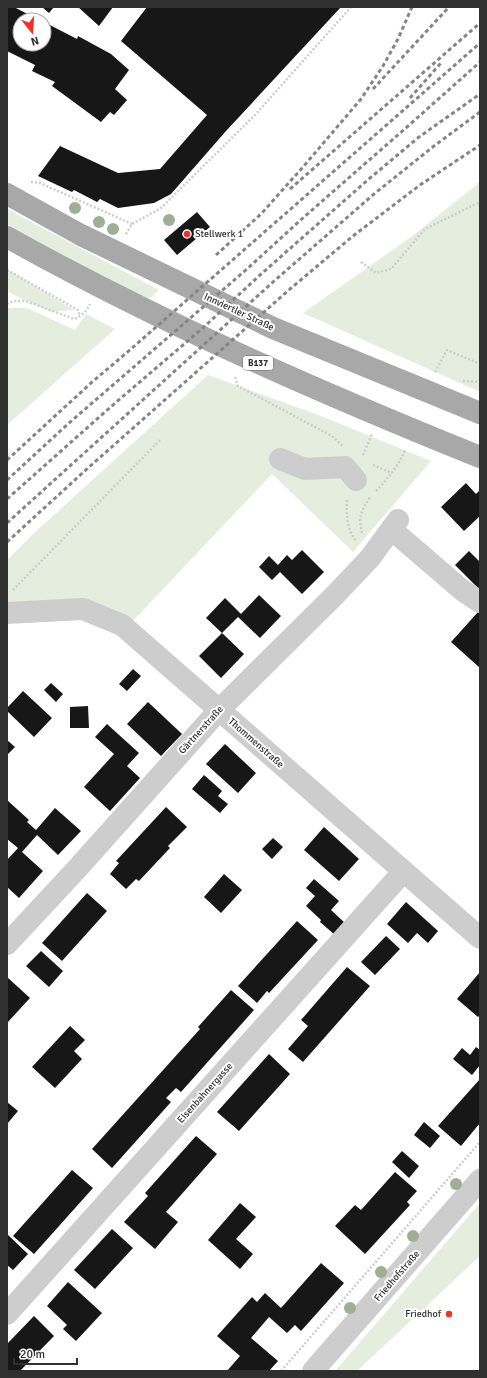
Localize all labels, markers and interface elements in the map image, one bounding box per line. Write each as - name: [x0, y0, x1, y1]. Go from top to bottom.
- north arrow: [12, 12, 52, 52]
- text: N: [29, 34, 40, 48]
- place label: Stellwerk 1: [195, 228, 243, 240]
- marker: Stellwerk 1: [182, 229, 192, 239]
- street label: Innviertler Straße: [202, 291, 276, 333]
- road number: B137: [243, 356, 273, 370]
- street label: Gärtnerstraße: [176, 703, 226, 757]
- street label: Thommenstraße: [226, 716, 286, 770]
- street label: Eisenbahnergasse: [175, 1060, 235, 1126]
- street label: Friedhofstraße: [372, 1248, 422, 1304]
- place label: Friedhof: [405, 1308, 442, 1320]
- marker: Friedhof: [444, 1309, 454, 1319]
- scale bar: [14, 1340, 77, 1366]
- text: 20 m: [20, 1347, 45, 1362]

